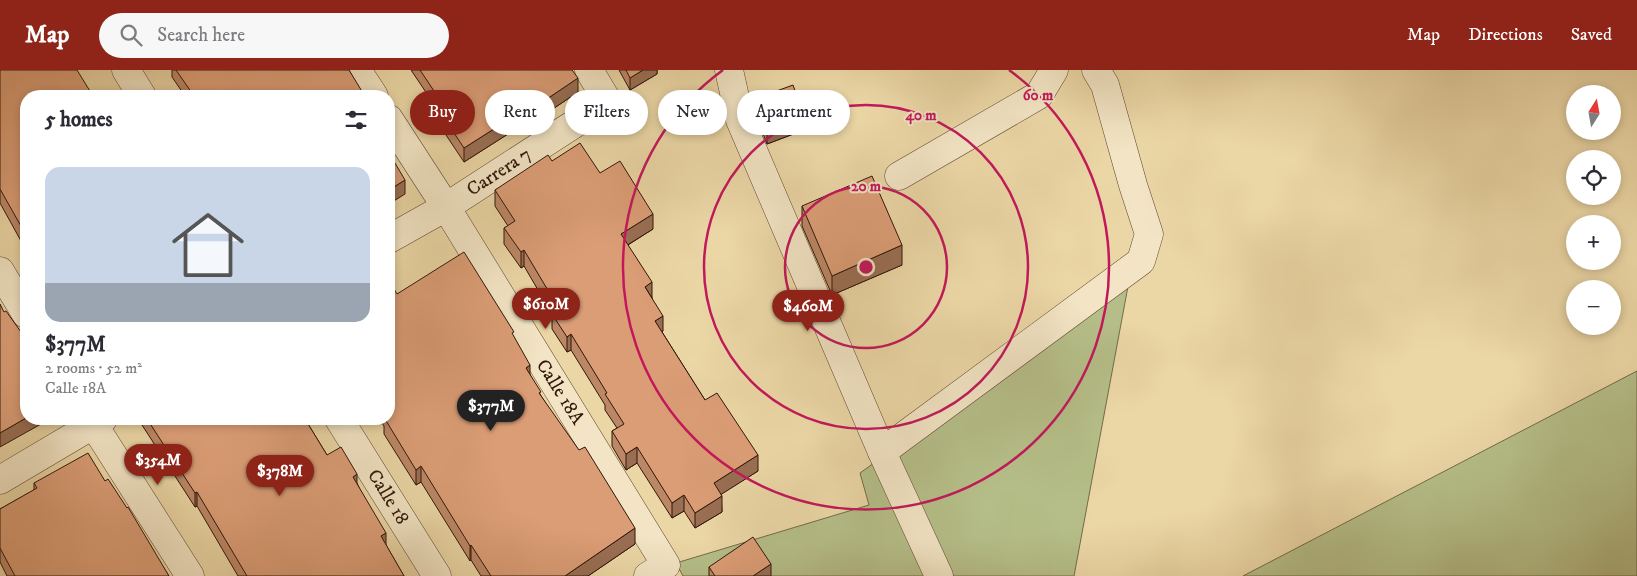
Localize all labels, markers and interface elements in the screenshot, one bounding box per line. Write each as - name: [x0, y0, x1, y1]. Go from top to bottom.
- search box: [99, 13, 449, 58]
- text: Map: [25, 20, 69, 50]
- icon: search: [117, 21, 145, 49]
- text: Search here: [157, 24, 245, 47]
- text: Map: [1407, 24, 1440, 46]
- text: Directions: [1468, 24, 1543, 46]
- text: Saved: [1571, 24, 1612, 46]
- north arrow: [1566, 85, 1621, 140]
- map controls: [1566, 85, 1621, 335]
- text: 60 m: [1023, 86, 1054, 105]
- chip: Buy: [410, 90, 475, 135]
- chip: Rent: [485, 90, 555, 135]
- chip: Filters: [565, 90, 648, 135]
- chip: New: [658, 90, 727, 135]
- chip: Apartment: [737, 90, 850, 135]
- icon: filters: [342, 106, 370, 134]
- text: 40 m: [904, 106, 937, 125]
- text: 5 homes: [45, 107, 113, 133]
- street label: Carrera 7: [463, 143, 535, 201]
- button: locate: [1566, 150, 1621, 205]
- text: 20 m: [851, 177, 882, 196]
- icon: home: [163, 200, 253, 290]
- button: +: [1566, 215, 1621, 270]
- centre of rings: [857, 258, 875, 276]
- button: −: [1566, 280, 1621, 335]
- pin: $610M: [511, 288, 581, 330]
- pin: $460M: [773, 290, 843, 332]
- text: $610M: [523, 294, 569, 314]
- text: $460M: [783, 296, 833, 316]
- text: $377M: [45, 332, 106, 358]
- street label: Calle 18A: [531, 355, 589, 430]
- text: 2 rooms · 52 m²: [45, 358, 142, 378]
- text: Calle 18A: [45, 378, 106, 398]
- pin: $377M: [456, 390, 526, 432]
- text: $377M: [468, 396, 514, 416]
- pin: $354M: [123, 444, 193, 486]
- text: $354M: [135, 450, 181, 470]
- pin: $378M: [245, 454, 315, 497]
- text: $378M: [257, 461, 303, 481]
- street label: Calle 18: [362, 465, 414, 529]

